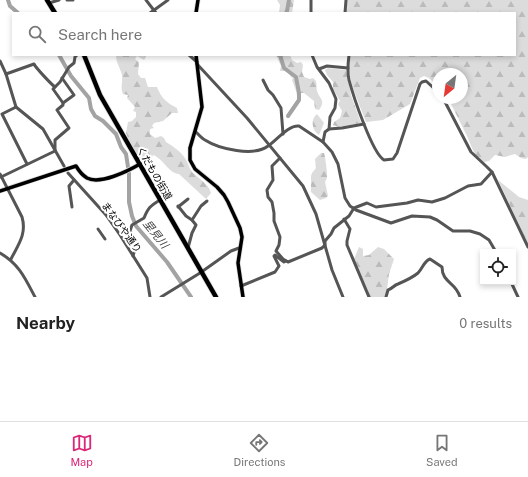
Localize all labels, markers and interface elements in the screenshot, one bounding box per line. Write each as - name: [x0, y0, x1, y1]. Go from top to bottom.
- search box: [12, 12, 516, 56]
- icon: search: [26, 23, 48, 45]
- text: Search here: [58, 26, 142, 43]
- north arrow: [432, 68, 468, 104]
- street label: くだもの街道: [135, 144, 175, 202]
- street label: まなびや通り: [100, 199, 144, 255]
- water label: 里見川: [141, 217, 172, 251]
- map controls: [480, 249, 516, 285]
- button: locate: [480, 249, 516, 285]
- text: Nearby: [16, 313, 75, 333]
- text: 0 results: [459, 316, 512, 331]
- tab: Map: [70, 432, 93, 468]
- tab: Directions: [234, 432, 285, 468]
- tab: Saved: [426, 432, 458, 468]

